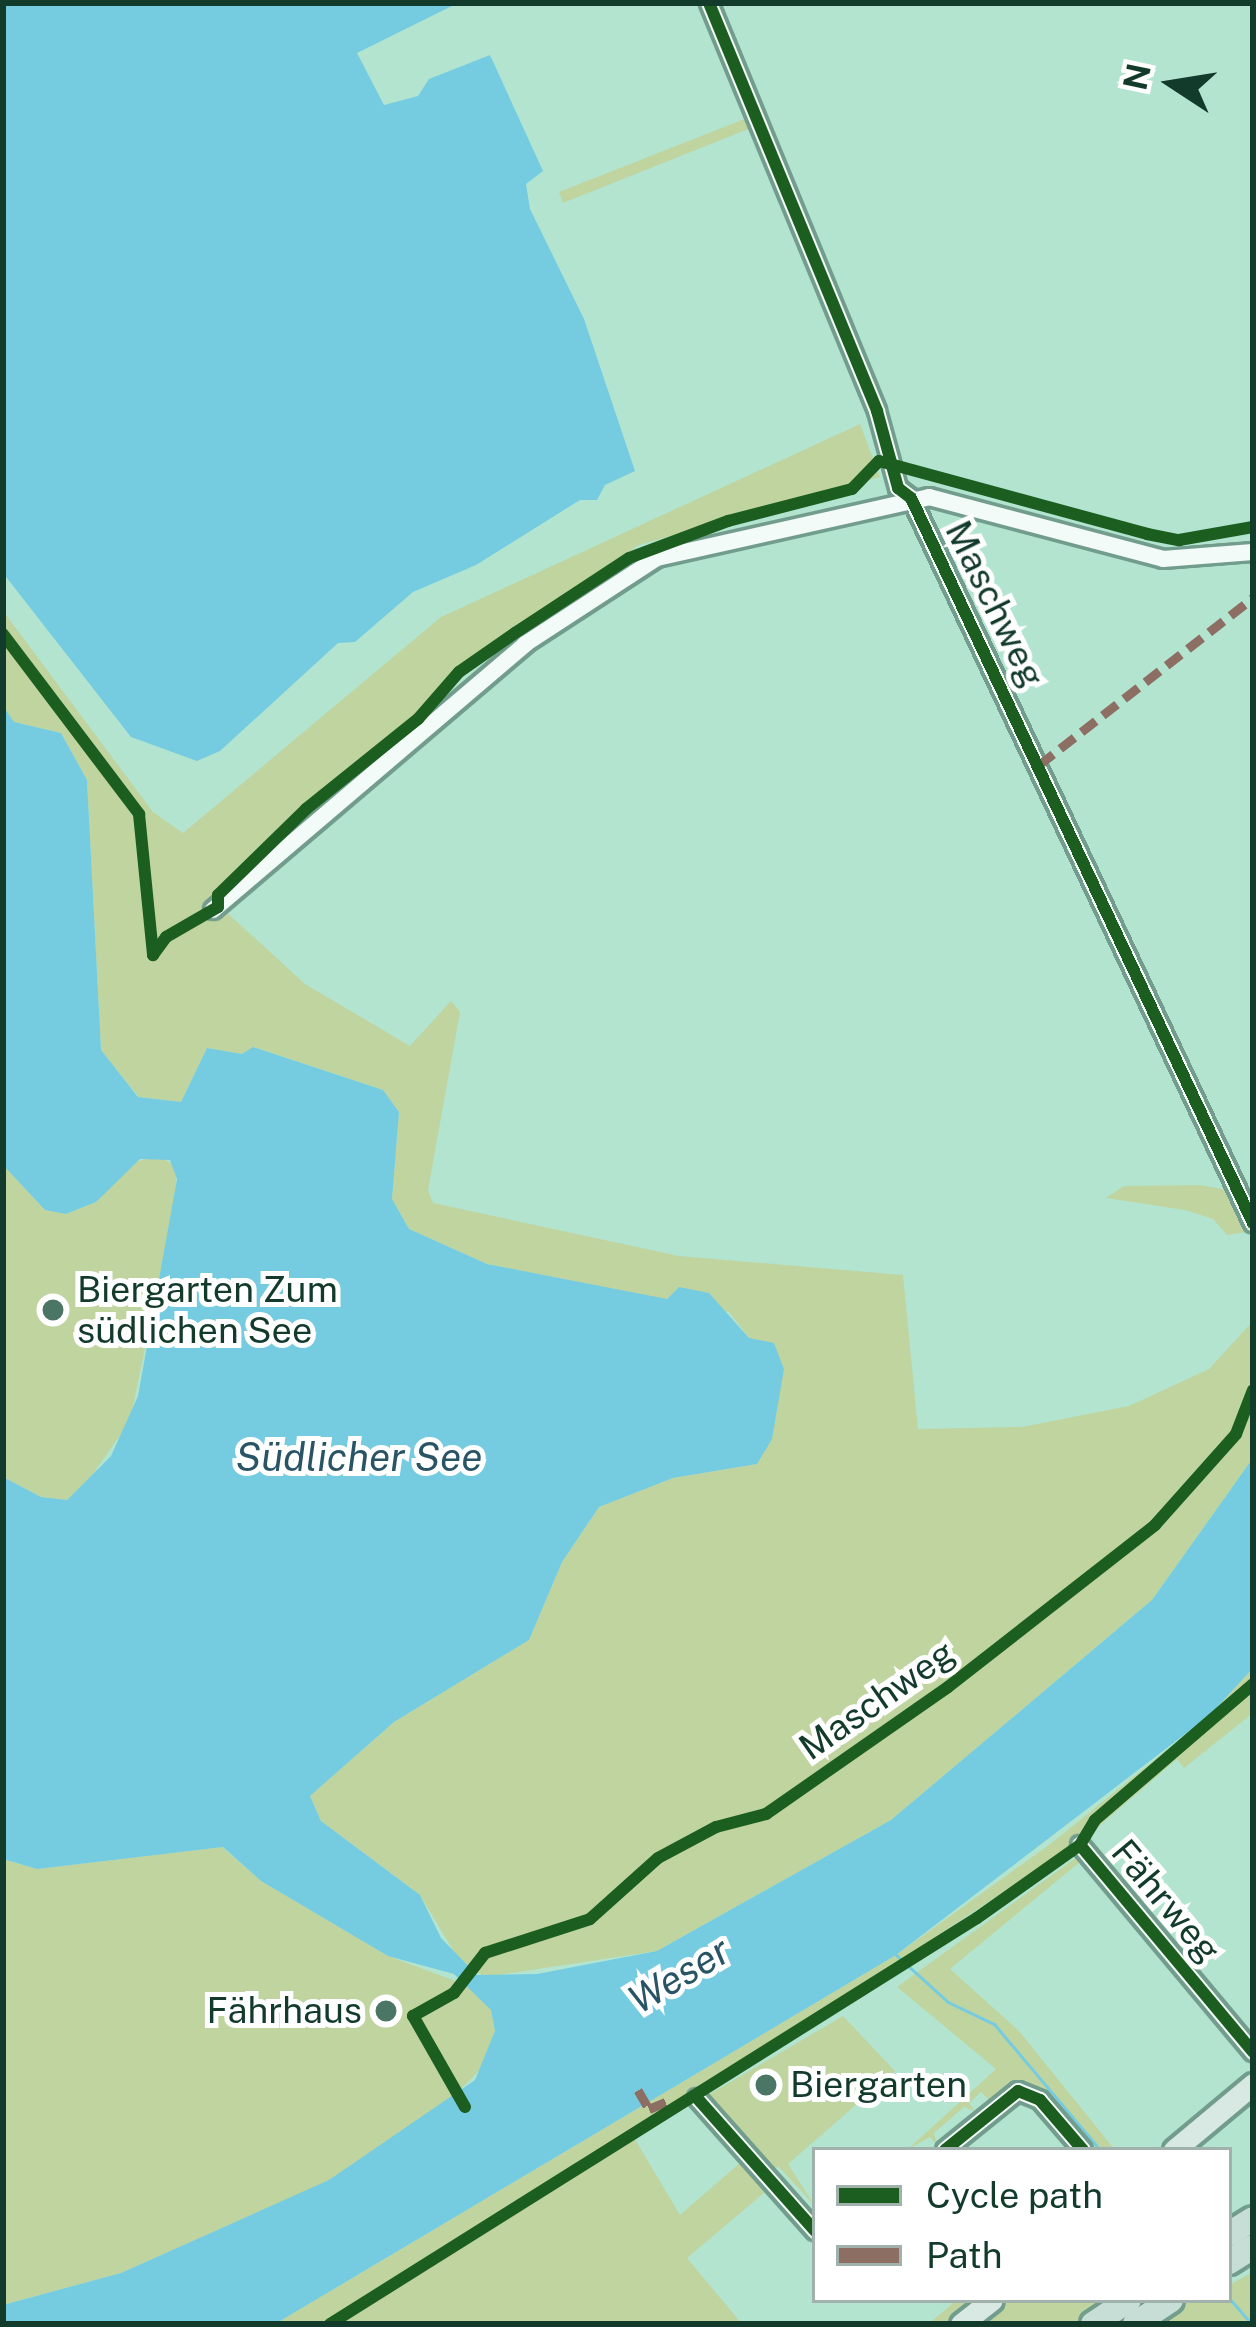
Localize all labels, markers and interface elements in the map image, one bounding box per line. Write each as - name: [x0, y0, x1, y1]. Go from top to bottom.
- north arrow: [1112, 24, 1232, 144]
- text: N: [1116, 60, 1158, 93]
- street label: Maschweg: [936, 514, 1054, 694]
- place label: Biergarten Zum südlichen See: [77, 1267, 338, 1352]
- marker: Biergarten Zum südlichen See: [40, 1297, 66, 1323]
- water label: Südlicher See: [236, 1434, 482, 1480]
- street label: Maschweg: [791, 1631, 963, 1769]
- street label: Fährweg: [1102, 1831, 1230, 1971]
- water label: Weser: [620, 1927, 738, 2023]
- place label: Fährhaus: [207, 1989, 362, 2033]
- marker: Fährhaus: [373, 1998, 399, 2024]
- place label: Biergarten: [790, 2063, 967, 2107]
- marker: Biergarten: [753, 2072, 779, 2098]
- legend: [812, 2147, 1232, 2303]
- text: Cycle path: [926, 2174, 1103, 2216]
- text: Path: [926, 2234, 1002, 2276]

